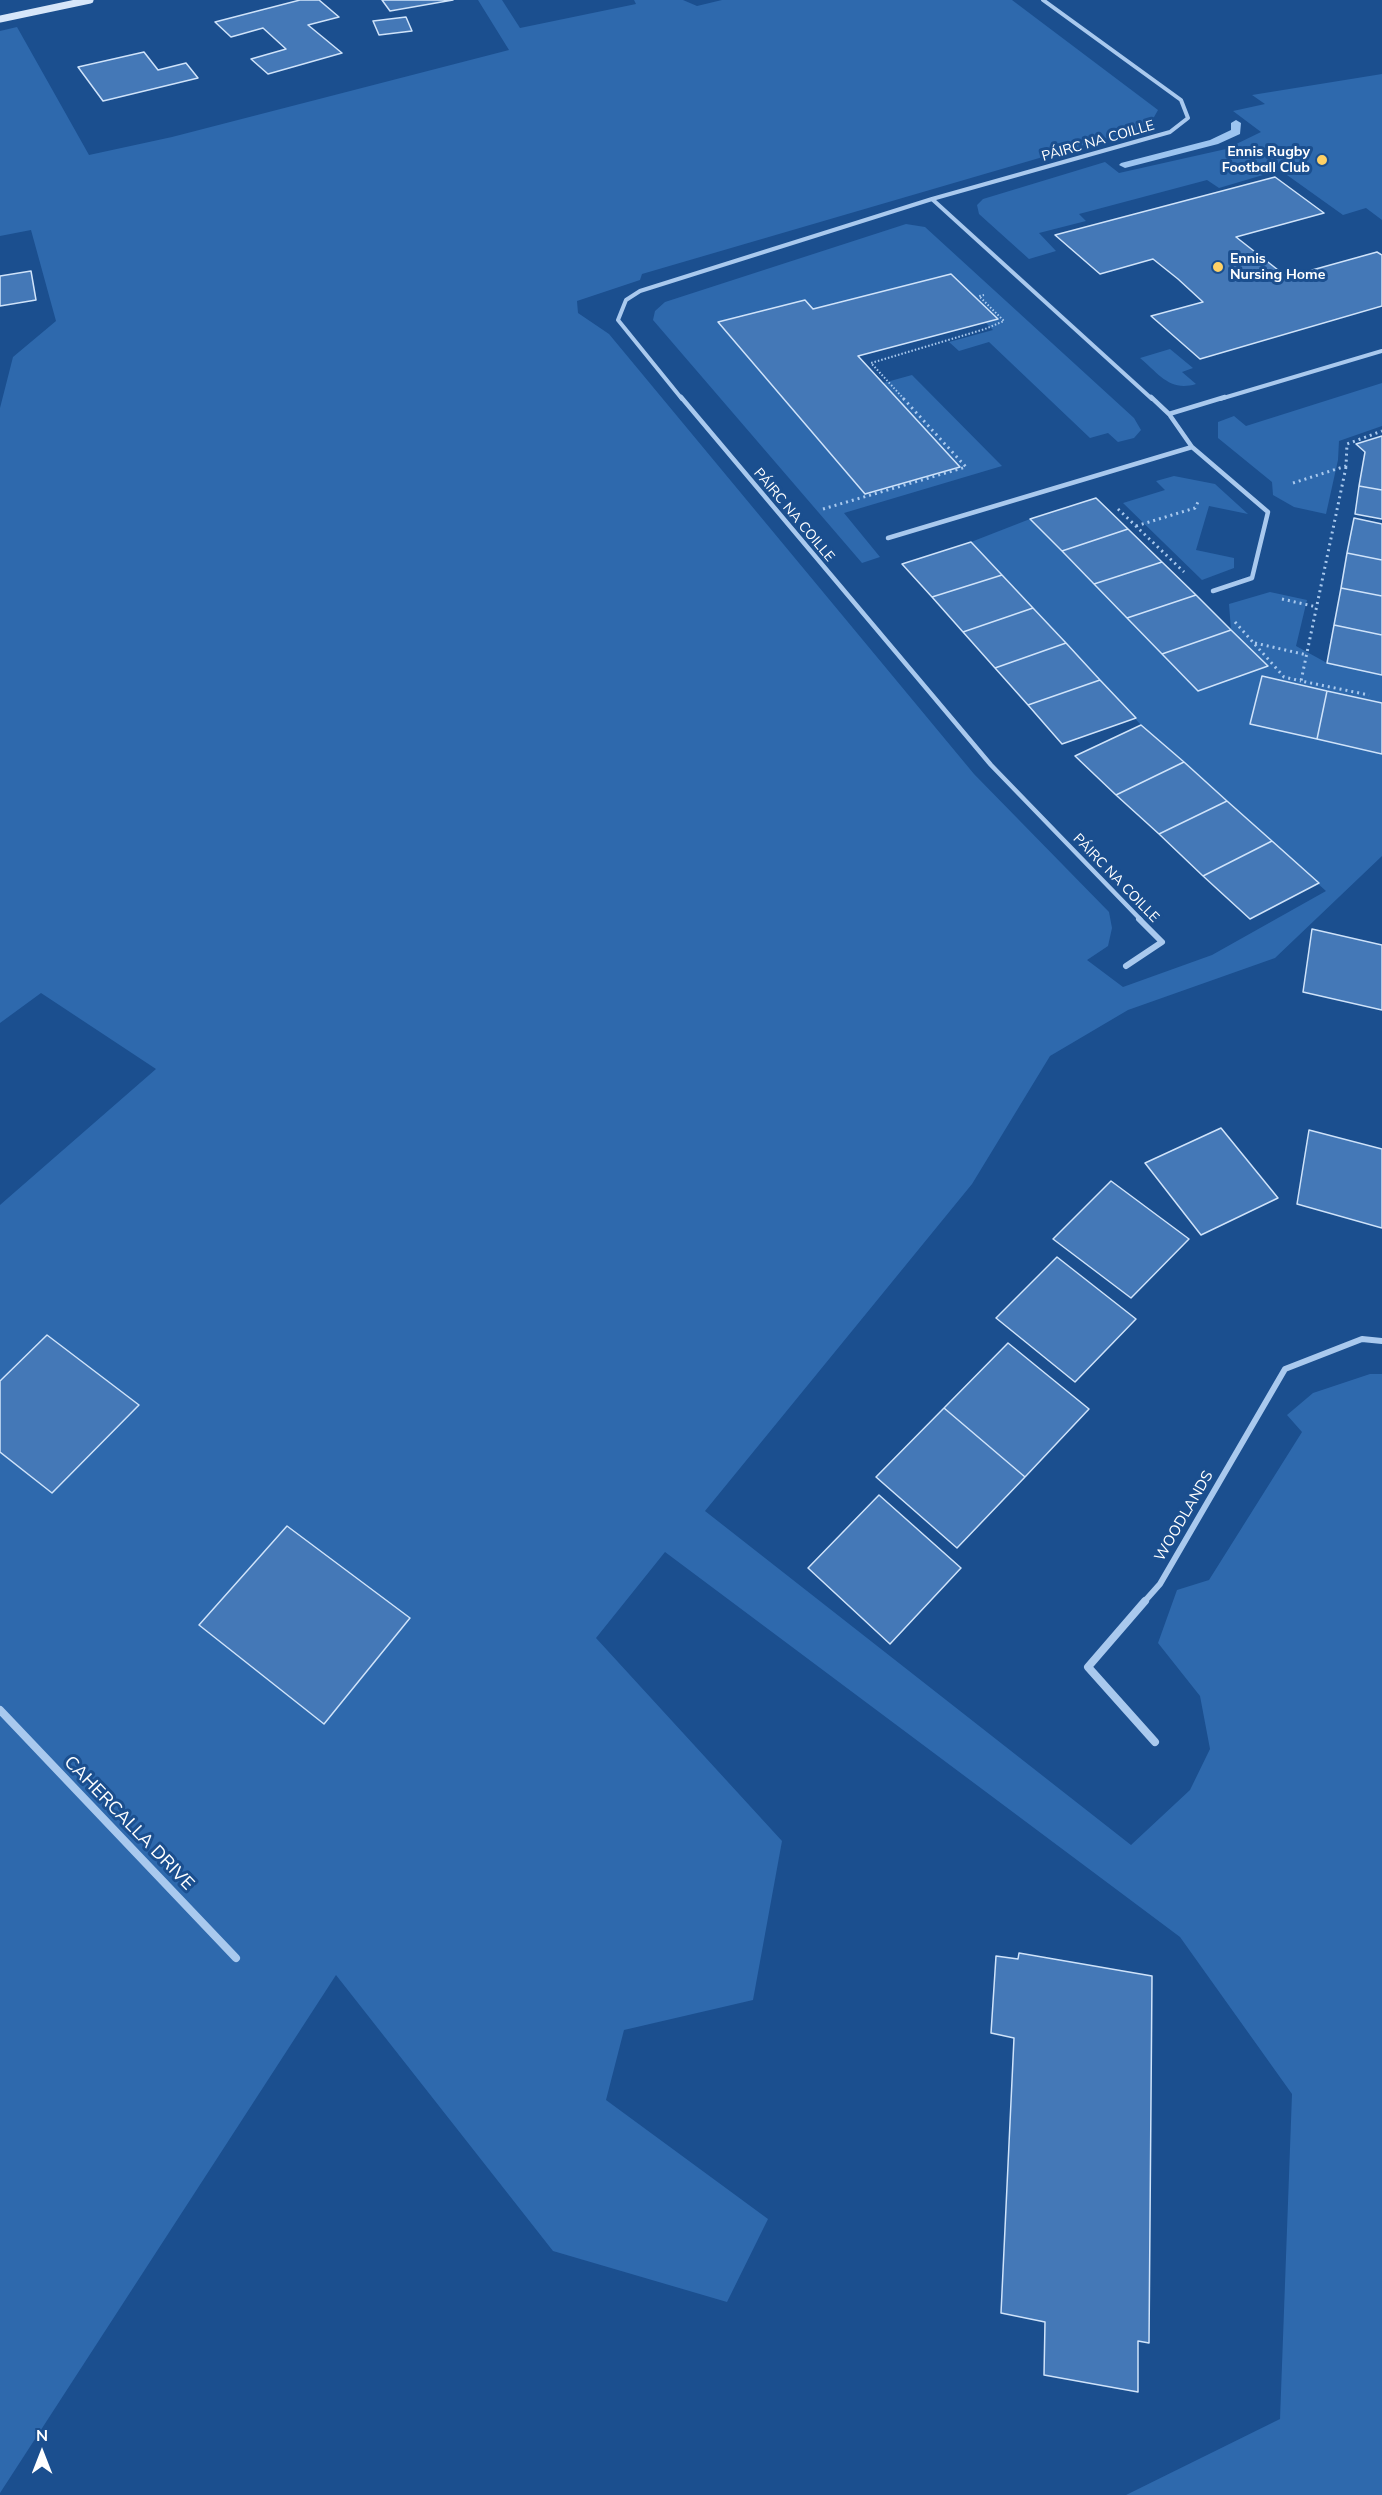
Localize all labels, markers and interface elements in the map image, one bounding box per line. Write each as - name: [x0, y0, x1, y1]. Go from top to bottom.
- street label: PÁIRC NA COILLE: [1040, 117, 1156, 165]
- place label: Ennis Rugby Football Club: [1222, 144, 1310, 176]
- marker: Ennis Rugby Football Club: [1315, 153, 1329, 167]
- place label: Ennis Nursing Home: [1230, 251, 1325, 284]
- marker: Ennis Nursing Home: [1211, 260, 1225, 274]
- street label: PÁIRC NA COILLE: [750, 465, 838, 565]
- street label: PÁIRC NA COILLE: [1069, 830, 1163, 926]
- street label: WOODLANDS: [1151, 1468, 1217, 1564]
- street label: CAHERCALLA DRIVE: [59, 1751, 199, 1895]
- north arrow: [12, 2423, 72, 2483]
- text: N: [36, 2425, 48, 2445]

